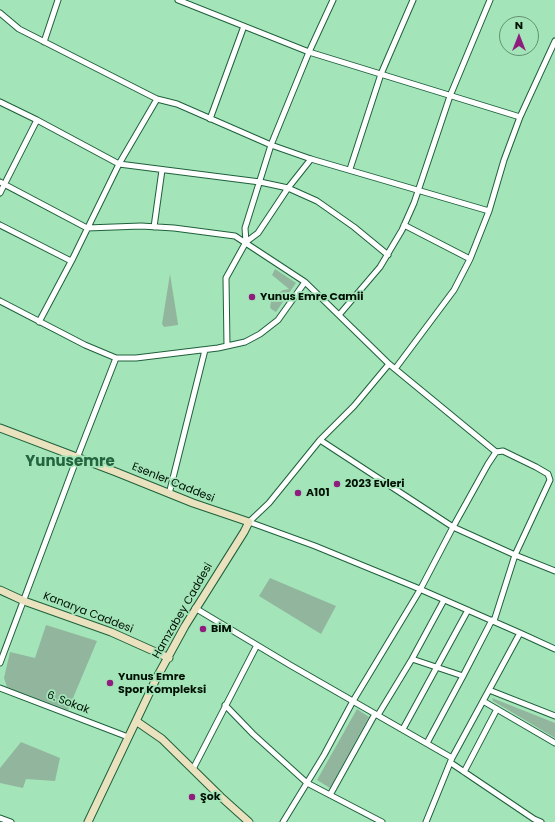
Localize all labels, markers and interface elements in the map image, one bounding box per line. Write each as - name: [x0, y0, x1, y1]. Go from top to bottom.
- north arrow: [499, 16, 539, 56]
- text: N: [515, 17, 523, 33]
- place label: Yunus Emre Camii: [260, 290, 363, 304]
- marker: Yunus Emre Camii: [247, 292, 257, 302]
- district label: Yunusemre: [25, 453, 115, 471]
- street label: Esenler Caddesi: [130, 460, 216, 506]
- place label: 2023 Evleri: [345, 477, 405, 491]
- marker: 2023 Evleri: [332, 479, 342, 489]
- place label: A101: [306, 486, 330, 500]
- marker: A101: [293, 488, 303, 498]
- street label: Hamzabey Caddesi: [150, 561, 216, 661]
- street label: Kanarya Caddesi: [41, 590, 135, 636]
- place label: BİM: [211, 622, 232, 636]
- marker: BİM: [198, 624, 208, 634]
- place label: Yunus Emre Spor Kompleksi: [118, 670, 206, 696]
- marker: Yunus Emre Spor Kompleksi: [105, 678, 115, 688]
- street label: 6. Sokak: [45, 689, 91, 717]
- place label: Şok: [200, 790, 221, 804]
- marker: Şok: [187, 792, 197, 802]

